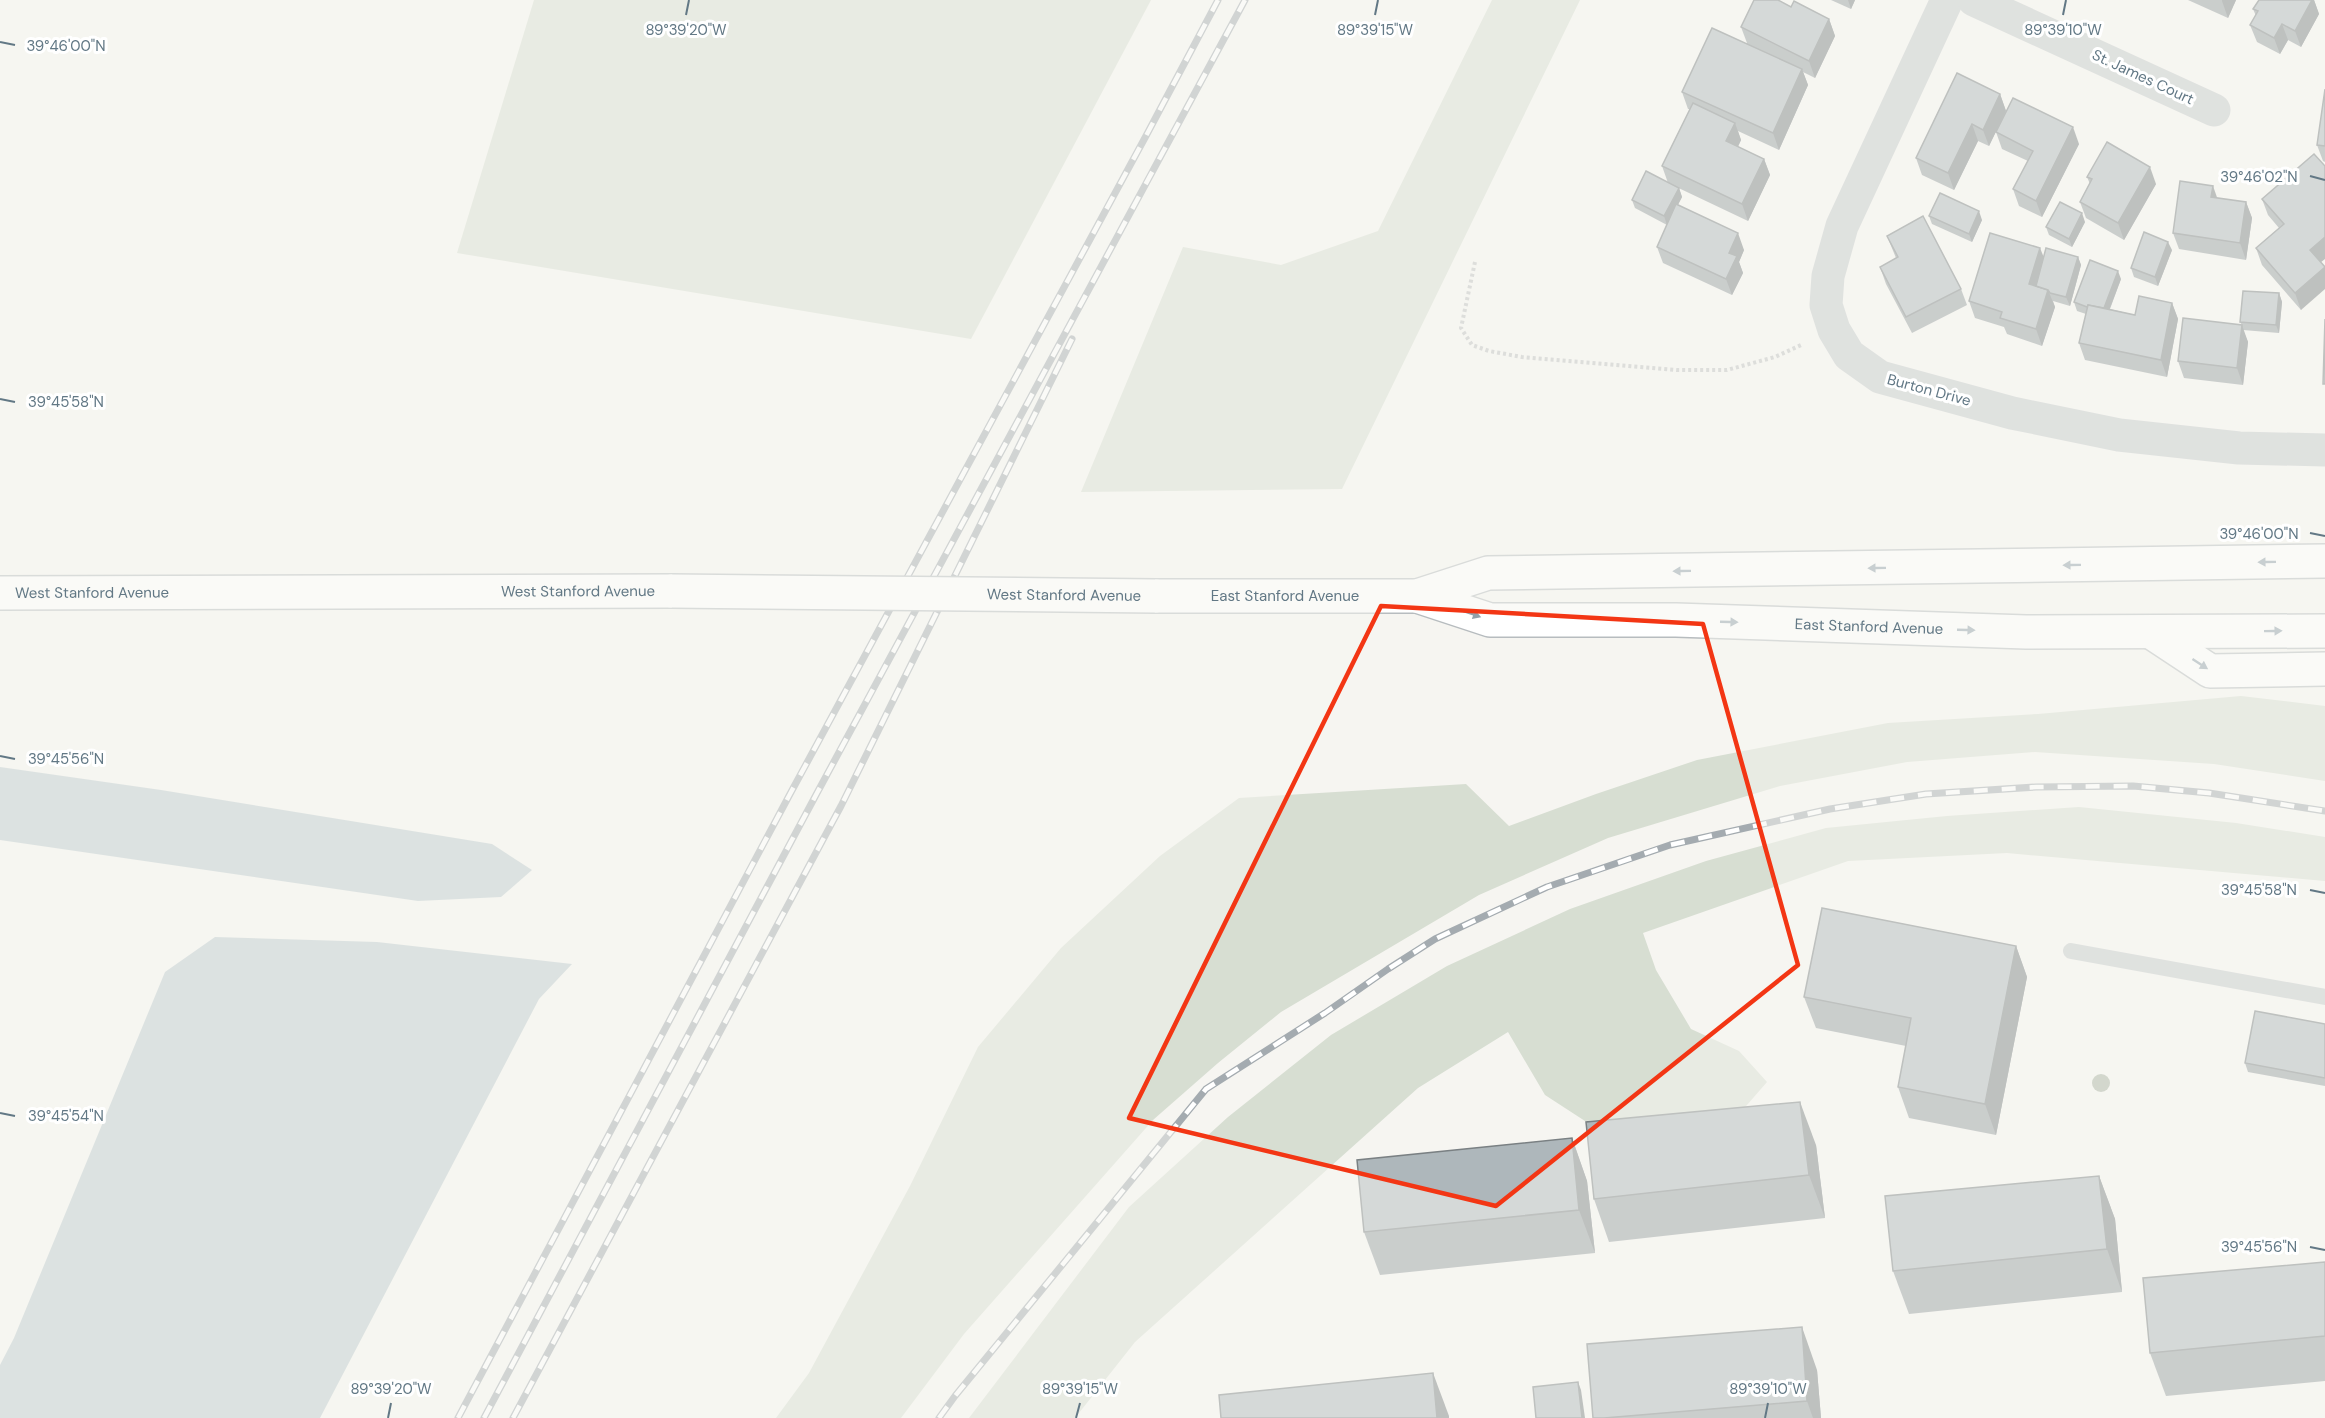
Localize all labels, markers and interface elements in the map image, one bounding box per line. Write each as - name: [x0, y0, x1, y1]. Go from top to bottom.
- text: 89°39'20"W: [645, 20, 727, 40]
- text: 89°39'15"W: [1337, 20, 1413, 40]
- text: 89°39'10"W: [2024, 20, 2102, 40]
- text: 39°46'00"N: [26, 36, 106, 56]
- street label: St. James Court: [2089, 45, 2197, 109]
- text: 39°46'02"N: [2220, 167, 2298, 187]
- street label: Burton Drive: [1885, 369, 1973, 411]
- text: 39°45'58"N: [28, 392, 104, 412]
- text: 39°46'00"N: [2219, 524, 2299, 544]
- one-way arrow: [2257, 557, 2276, 567]
- one-way arrow: [2062, 560, 2081, 570]
- one-way arrow: [1867, 563, 1886, 573]
- one-way arrow: [1672, 566, 1691, 576]
- street label: West Stanford Avenue: [501, 581, 655, 602]
- street label: West Stanford Avenue: [15, 582, 169, 603]
- street label: West Stanford Avenue: [987, 584, 1141, 606]
- street label: East Stanford Avenue: [1211, 586, 1359, 606]
- one-way arrow: [1463, 610, 1481, 619]
- street label: East Stanford Avenue: [1794, 614, 1944, 639]
- one-way arrow: [1720, 617, 1739, 626]
- one-way arrow: [1956, 625, 1975, 634]
- one-way arrow: [2263, 626, 2282, 636]
- one-way arrow: [2192, 659, 2208, 670]
- text: 39°45'56"N: [28, 749, 104, 769]
- text: 39°45'58"N: [2221, 880, 2297, 900]
- text: 39°45'54"N: [28, 1106, 104, 1126]
- text: 39°45'56"N: [2221, 1237, 2297, 1257]
- text: 89°39'20"W: [350, 1379, 432, 1399]
- text: 89°39'15"W: [1042, 1379, 1118, 1399]
- text: 89°39'10"W: [1729, 1379, 1807, 1399]

